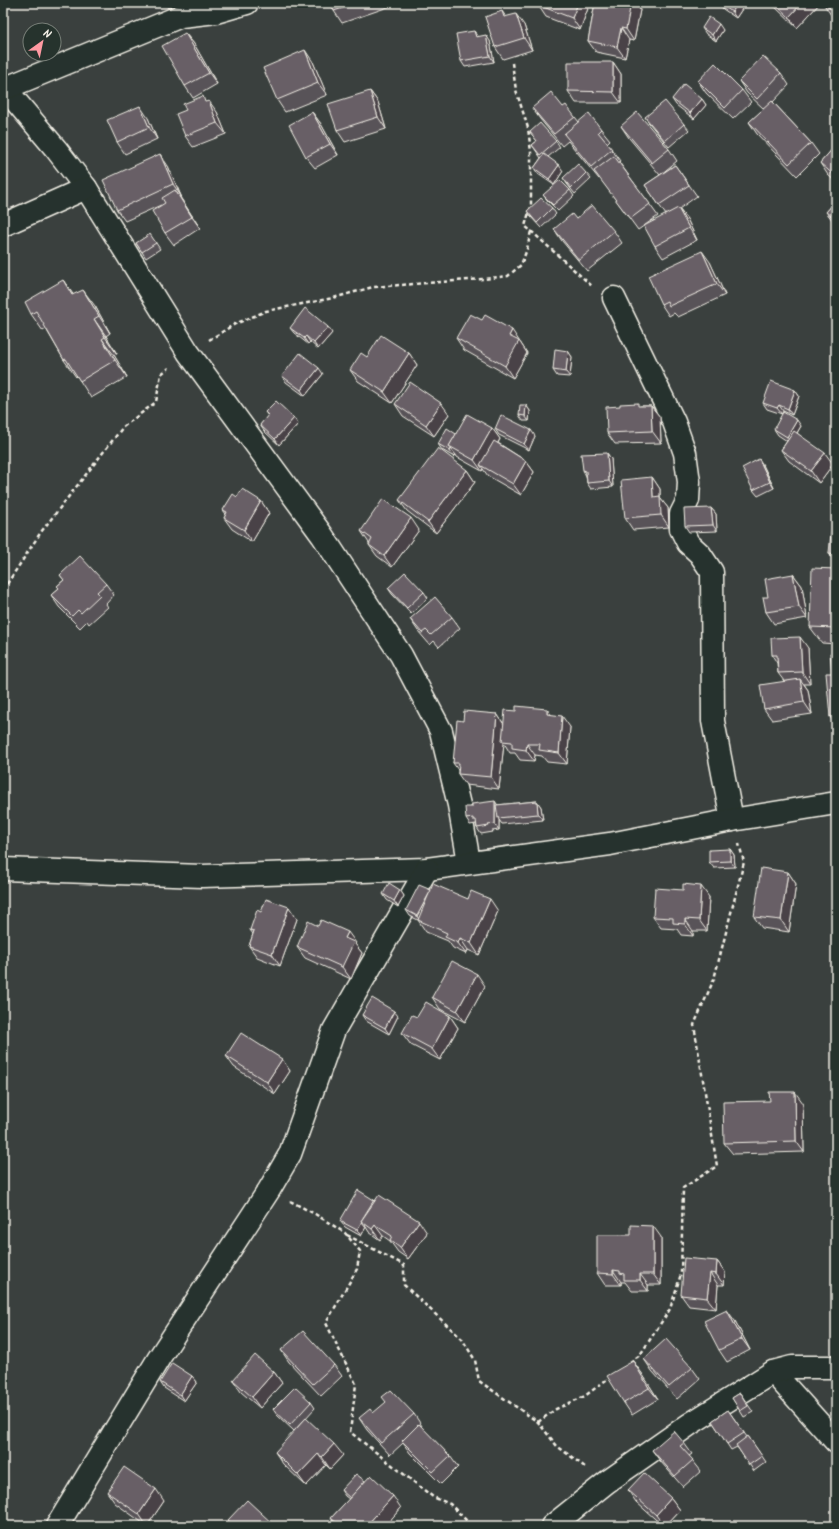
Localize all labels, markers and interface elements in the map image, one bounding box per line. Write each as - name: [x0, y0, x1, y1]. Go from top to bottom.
- north arrow: [22, 22, 62, 62]
- text: N: [39, 25, 55, 44]

